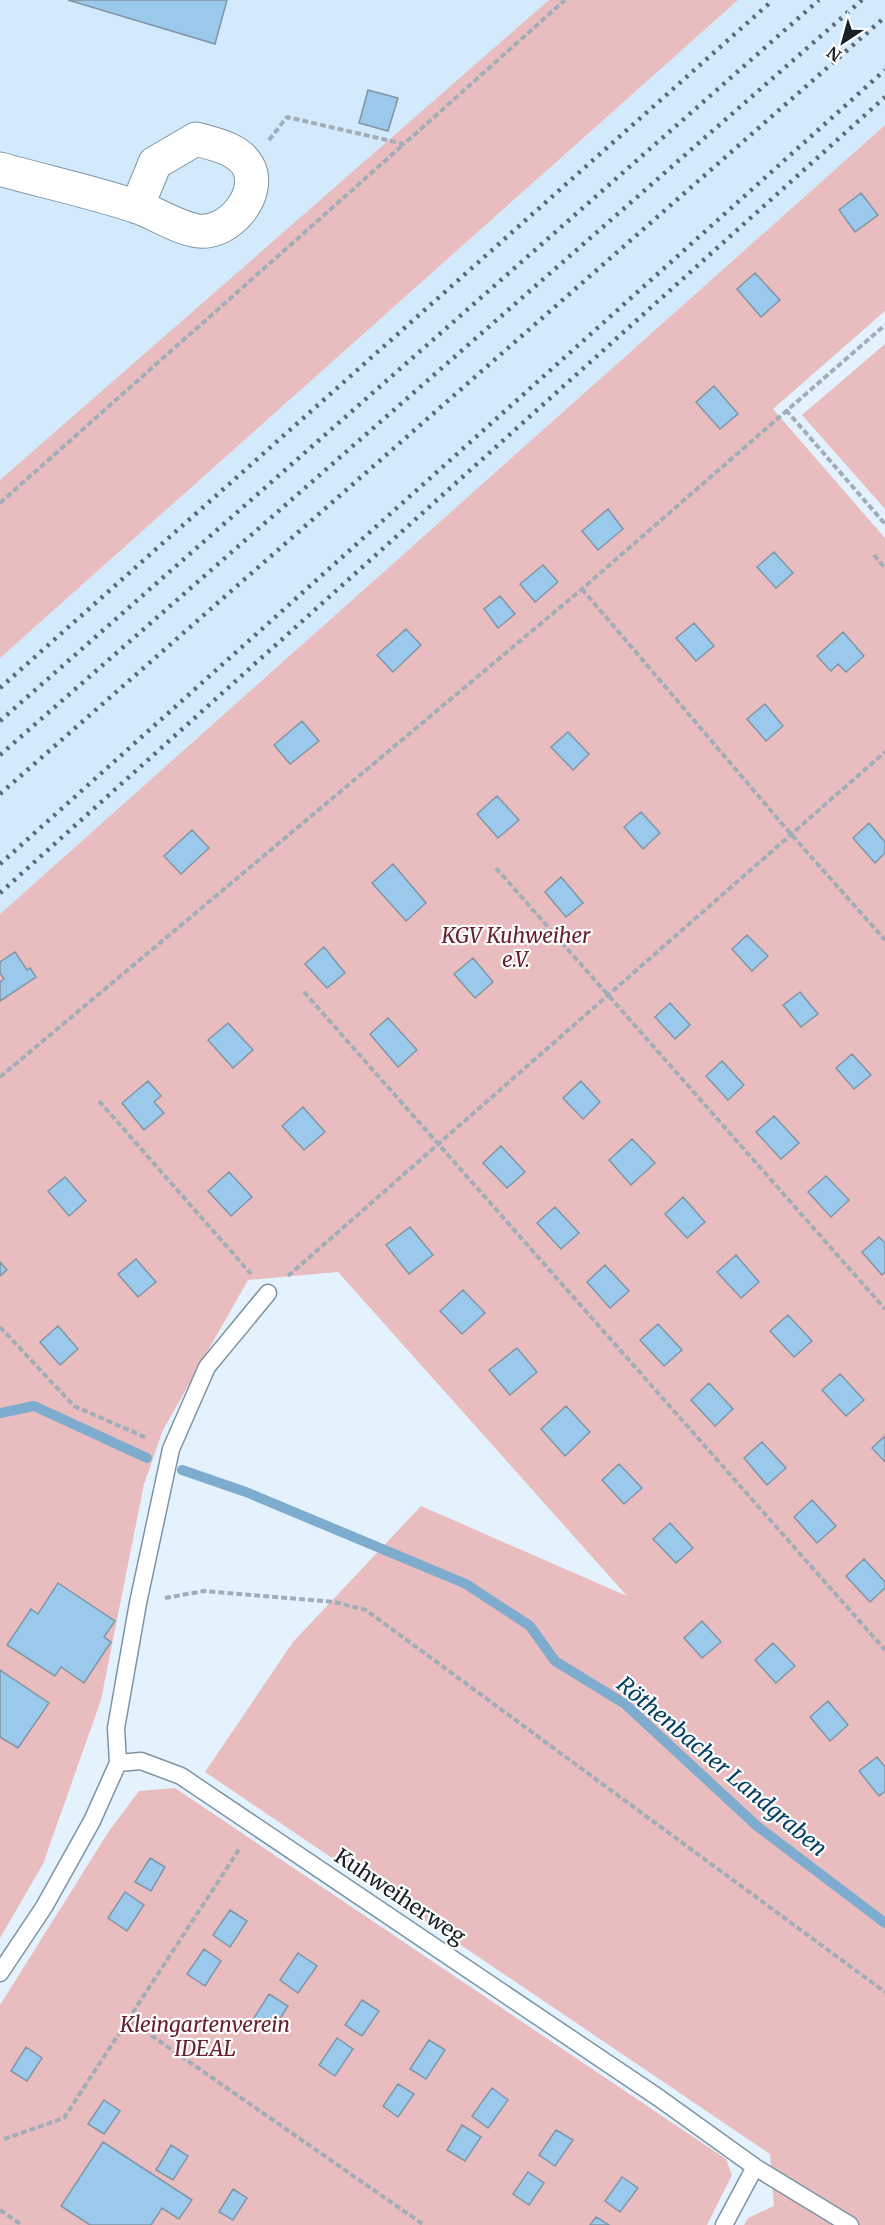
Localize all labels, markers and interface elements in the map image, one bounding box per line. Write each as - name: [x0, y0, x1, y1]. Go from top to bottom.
- north arrow: [813, 12, 873, 72]
- text: N: [823, 42, 845, 66]
- park label: KGV Kuhweiher e.V.: [441, 922, 591, 973]
- water label: Röthenbacher Landgraben: [611, 1670, 833, 1862]
- street label: Kuhweiherweg: [329, 1842, 471, 1950]
- park label: Kleingartenverein IDEAL: [119, 2011, 290, 2062]

